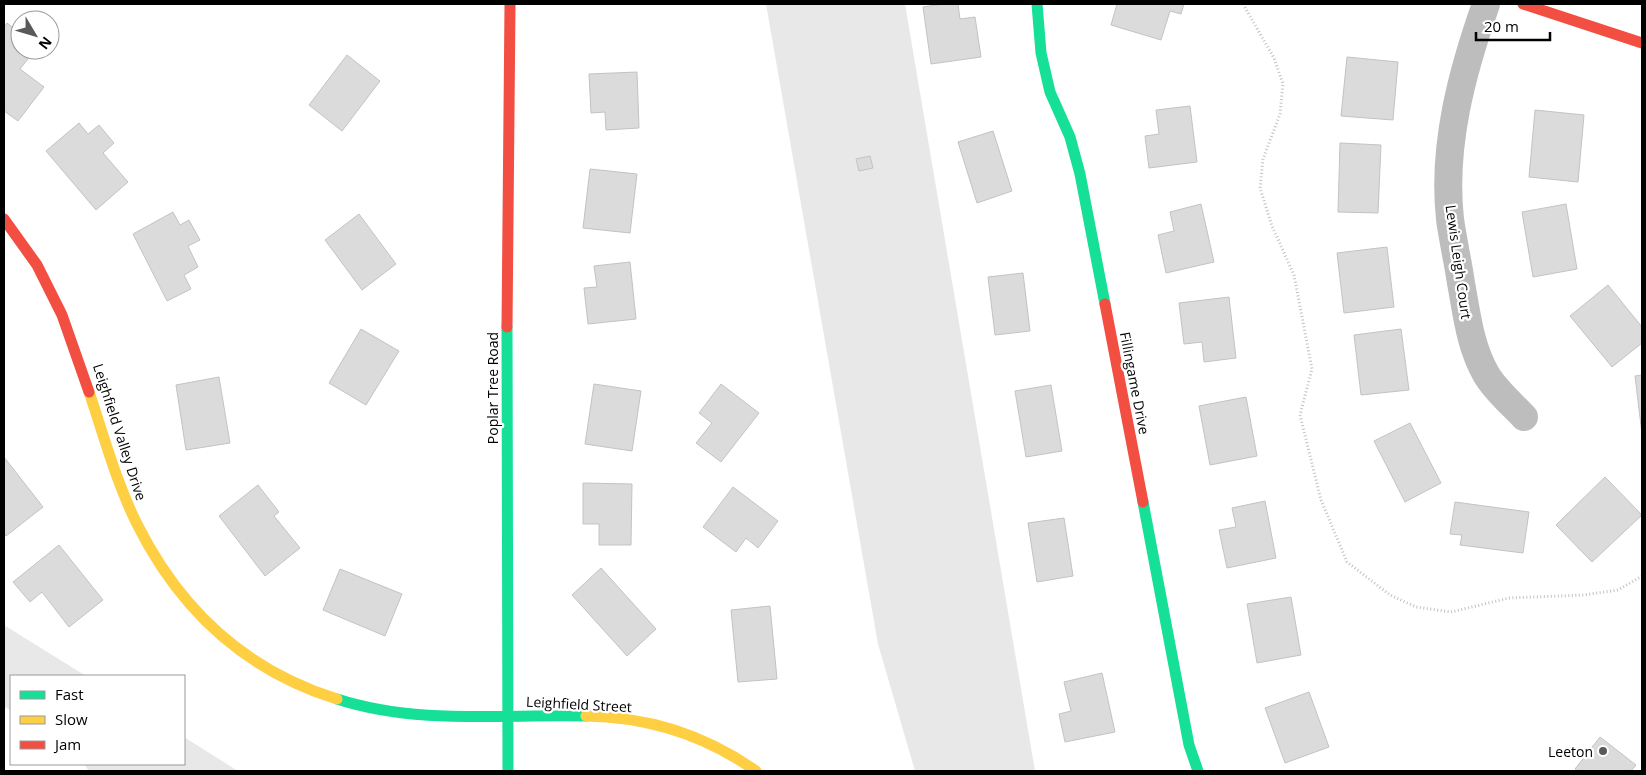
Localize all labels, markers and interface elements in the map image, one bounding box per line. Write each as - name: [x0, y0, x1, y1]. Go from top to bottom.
- north arrow: [10, 10, 60, 60]
- scale bar: [1476, 10, 1550, 42]
- text: 20 m: [1484, 16, 1519, 36]
- text: N: [35, 33, 57, 54]
- street label: Lewis Leigh Court: [1442, 204, 1476, 320]
- street label: Fillingame Drive: [1116, 330, 1154, 436]
- street label: Poplar Tree Road: [483, 332, 502, 444]
- street label: Leighfield Valley Drive: [89, 361, 151, 503]
- legend: [10, 675, 185, 765]
- text: Fast: [55, 684, 84, 704]
- street label: Leighfield Street: [526, 692, 632, 716]
- text: Slow: [55, 709, 88, 729]
- text: Jam: [53, 734, 81, 754]
- place label: Leeton: [1548, 742, 1593, 761]
- marker: Leeton: [1597, 745, 1609, 757]

